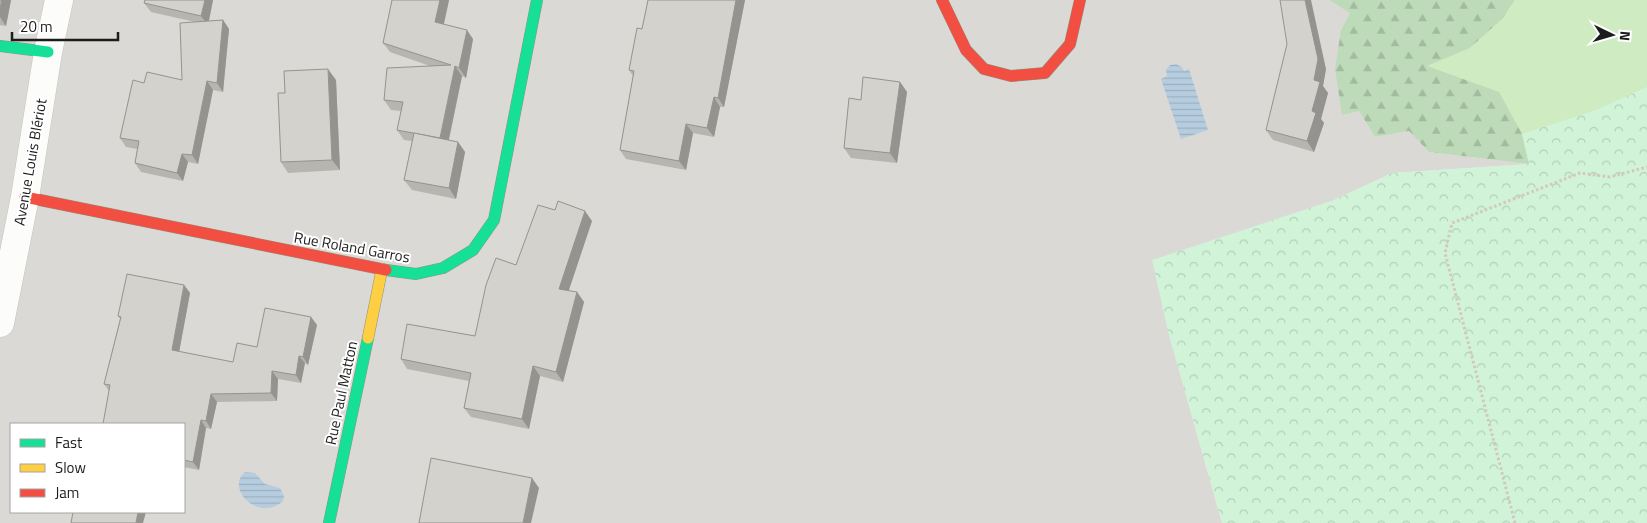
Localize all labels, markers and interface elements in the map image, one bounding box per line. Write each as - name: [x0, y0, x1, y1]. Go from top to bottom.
- scale bar: [12, 10, 119, 42]
- north arrow: [1587, 10, 1637, 60]
- text: 20 m: [20, 15, 53, 38]
- text: N: [1615, 30, 1636, 42]
- street label: Avenue Louis Blériot: [8, 96, 53, 227]
- street label: Rue Roland Garros: [292, 225, 412, 269]
- street label: Rue Paul Matton: [319, 339, 363, 447]
- legend: [10, 423, 185, 513]
- text: Fast: [55, 431, 83, 454]
- text: Slow: [55, 456, 86, 479]
- text: Jam: [55, 481, 79, 504]

